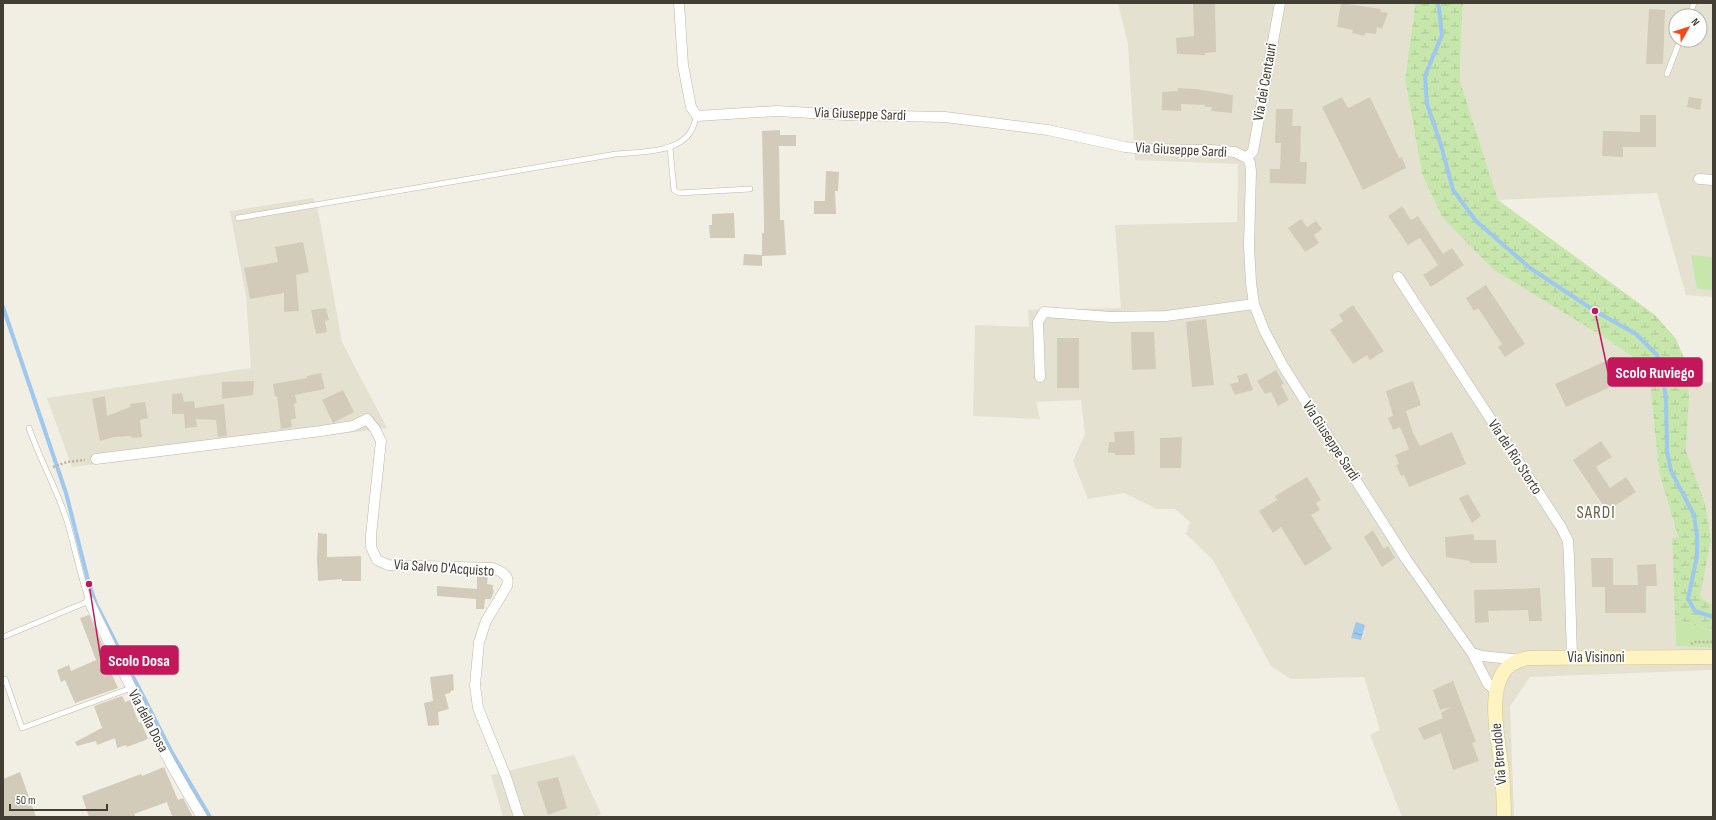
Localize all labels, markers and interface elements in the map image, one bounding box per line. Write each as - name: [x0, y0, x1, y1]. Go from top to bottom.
- north arrow: [1668, 8, 1708, 48]
- text: N: [1688, 16, 1702, 28]
- street label: Via dei Centauri: [1249, 41, 1281, 122]
- street label: Via Giuseppe Sardi: [814, 103, 906, 125]
- street label: Via Giuseppe Sardi: [1135, 138, 1228, 162]
- callout: Scolo Ruviego: [1608, 358, 1702, 386]
- text: Scolo Ruviego: [1616, 364, 1694, 383]
- street label: Via Giuseppe Sardi: [1298, 397, 1364, 485]
- street label: Via del Rio Storto: [1484, 416, 1546, 498]
- district label: SARDI: [1576, 503, 1616, 523]
- street label: Via Salvo D'Acquisto: [393, 555, 495, 581]
- callout: Scolo Dosa: [101, 646, 178, 674]
- street label: Via Visinoni: [1567, 648, 1625, 667]
- text: Scolo Dosa: [108, 652, 170, 671]
- street label: Via della Dosa: [124, 686, 173, 756]
- street label: Via Brendole: [1487, 722, 1511, 786]
- scale bar: [10, 786, 107, 812]
- text: 50 m: [16, 793, 36, 808]

